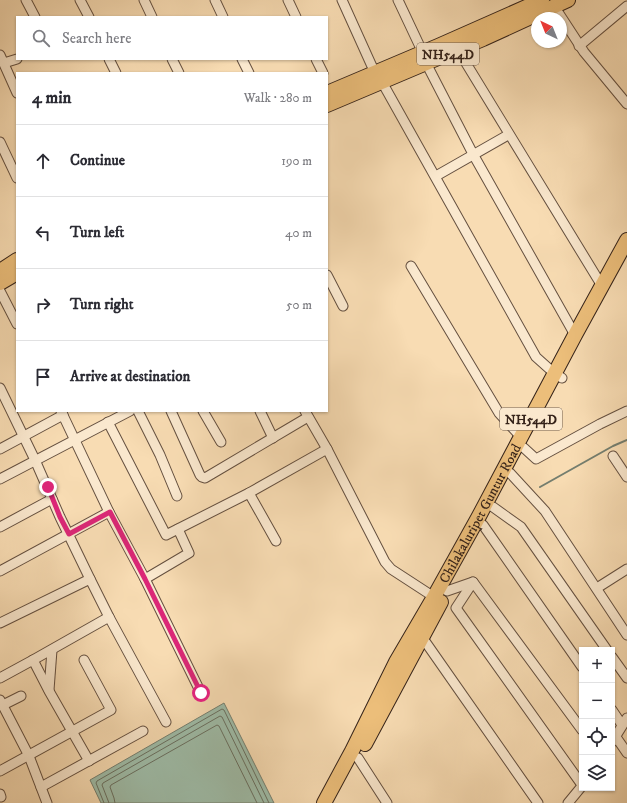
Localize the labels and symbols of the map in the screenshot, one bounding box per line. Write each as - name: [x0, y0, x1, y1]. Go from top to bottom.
- north arrow: [531, 12, 567, 48]
- road number: NH544D: [417, 43, 479, 65]
- road number: NH544D: [500, 408, 562, 430]
- street label: Chilakaluripet Guntur Road: [436, 441, 526, 587]
- route end: [39, 478, 57, 496]
- route start: [192, 684, 210, 702]

